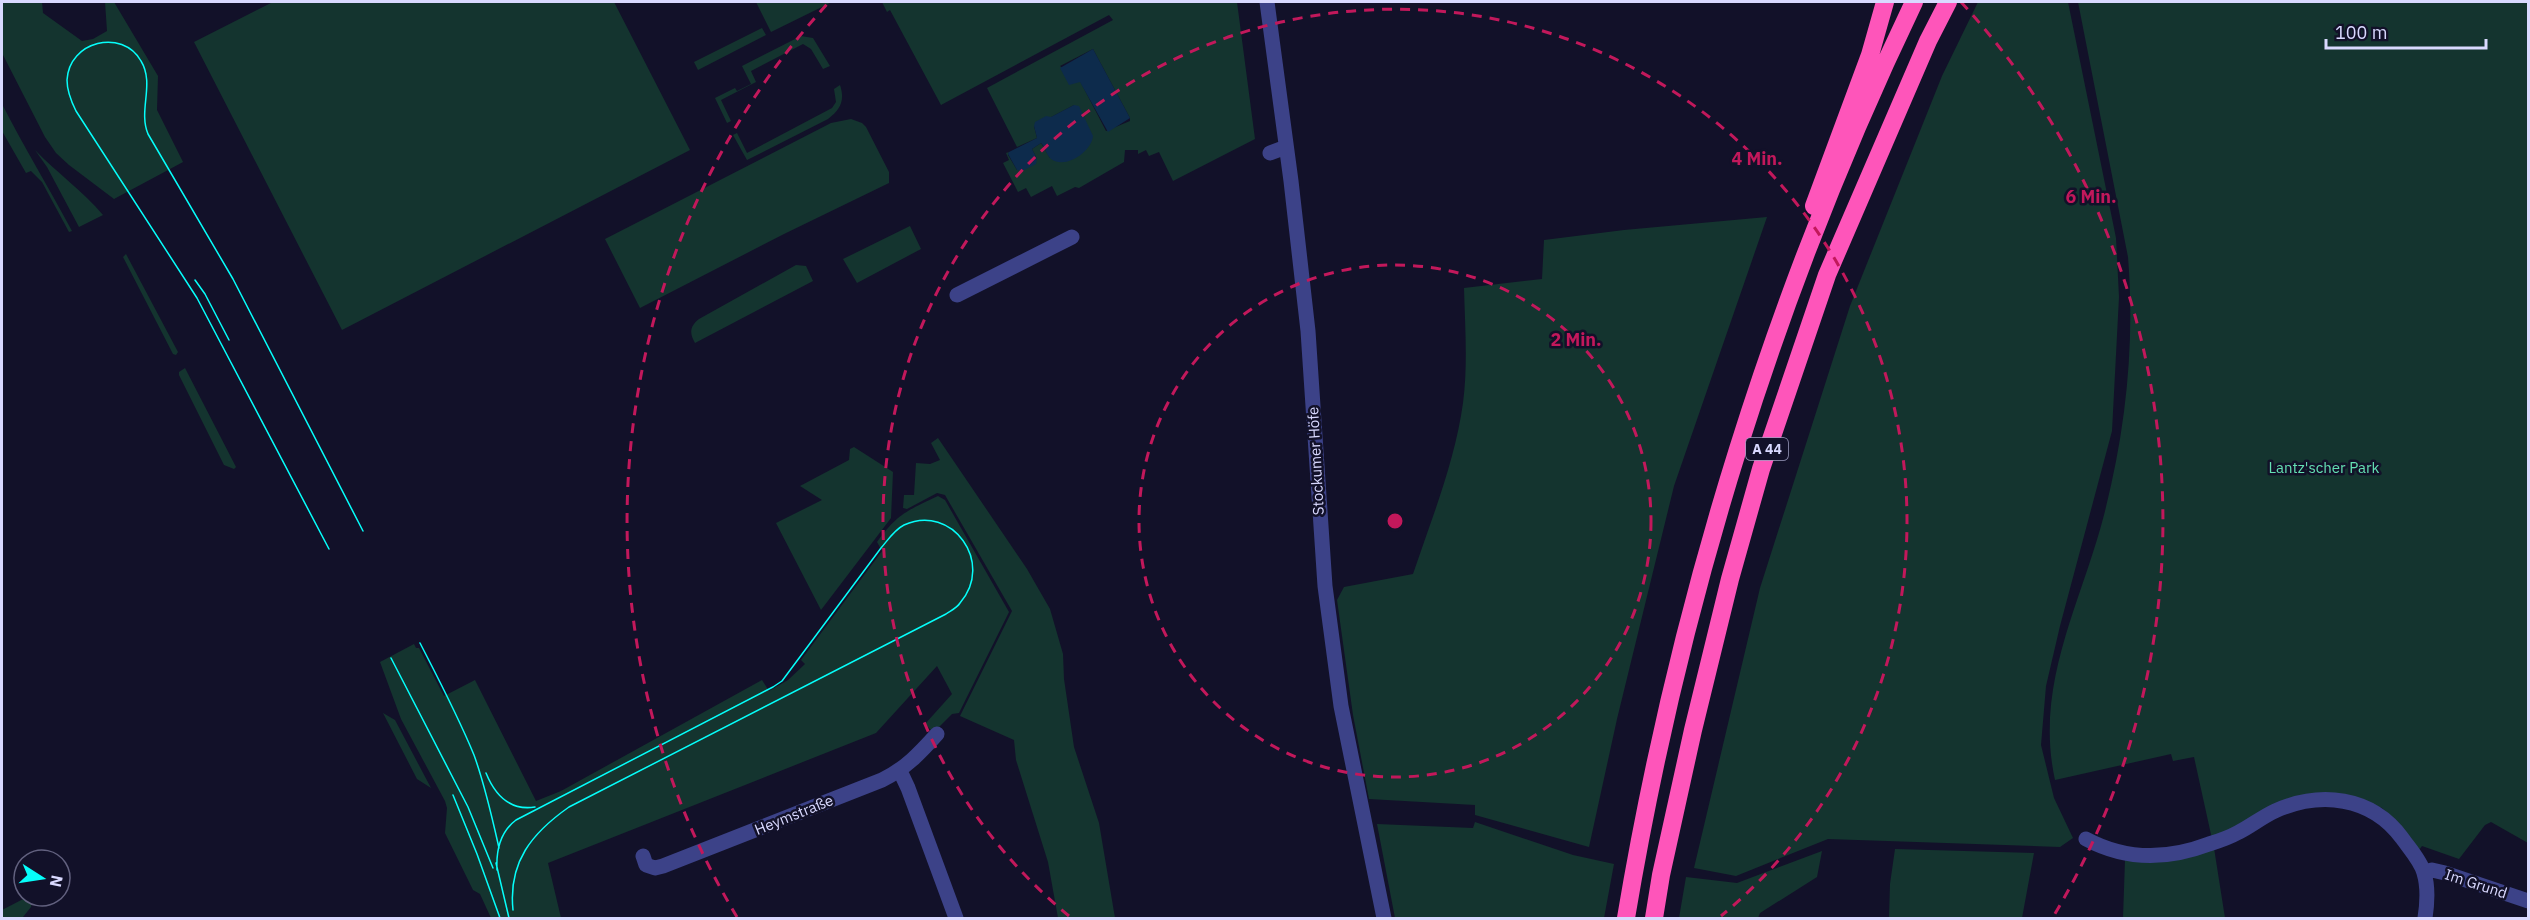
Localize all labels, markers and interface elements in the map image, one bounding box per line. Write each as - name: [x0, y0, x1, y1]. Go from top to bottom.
- scale bar: [2326, 12, 2486, 50]
- text: 100 m: [2335, 21, 2387, 44]
- text: 4 Min.: [1731, 147, 1783, 170]
- text: 6 Min.: [2065, 185, 2117, 208]
- text: 2 Min.: [1550, 328, 1602, 351]
- street label: Stockumer Höfe: [1303, 406, 1328, 516]
- road number: A 44: [1746, 438, 1788, 460]
- park label: Lantz'scher Park: [2268, 458, 2380, 477]
- centre of rings: [1385, 511, 1405, 531]
- street label: Heymstraße: [752, 790, 836, 839]
- north arrow: [12, 848, 72, 908]
- street label: Im Grund: [2443, 865, 2510, 902]
- text: N: [46, 873, 68, 889]

